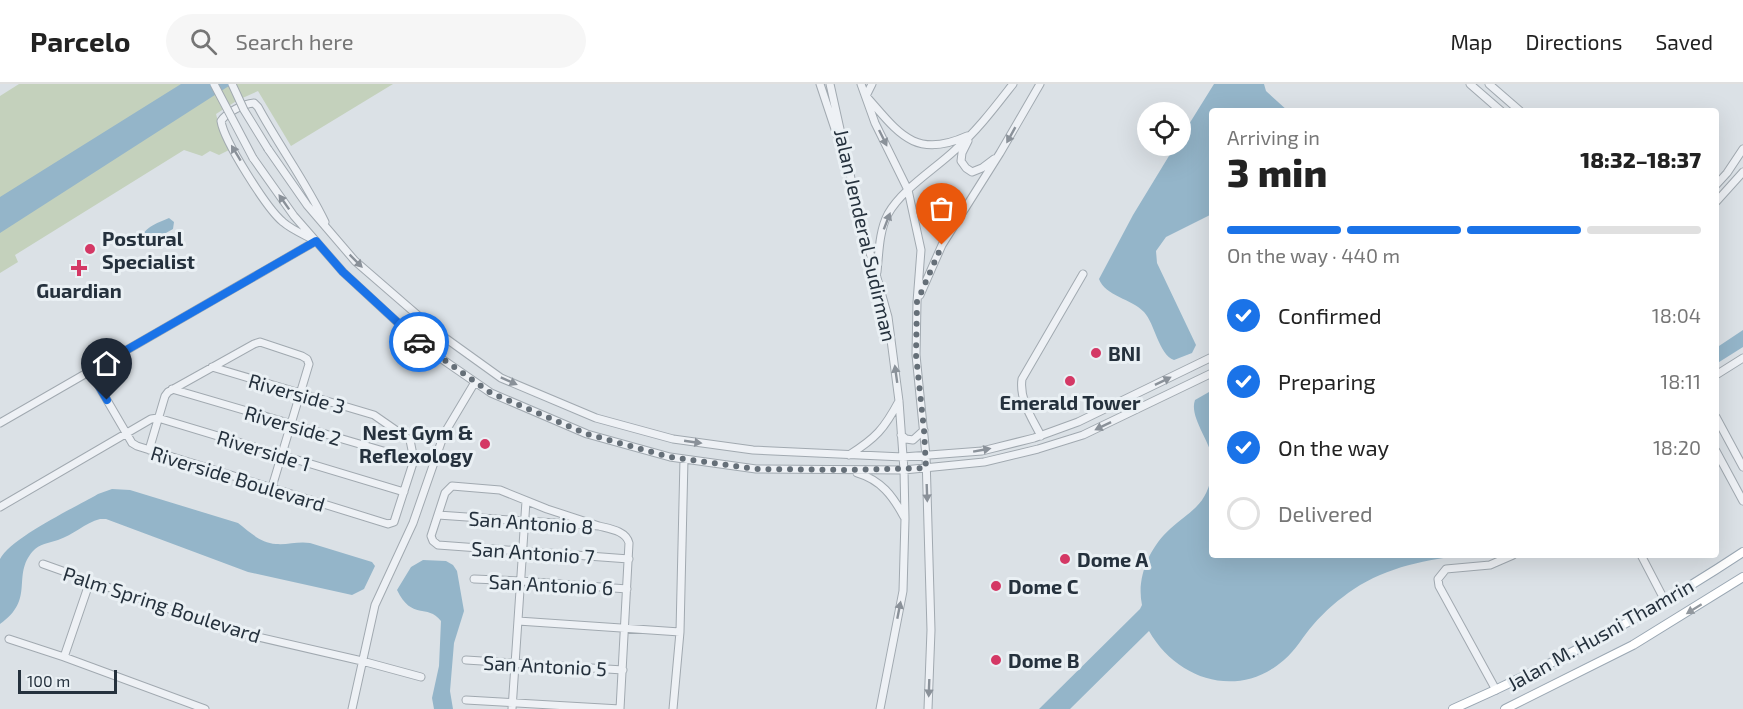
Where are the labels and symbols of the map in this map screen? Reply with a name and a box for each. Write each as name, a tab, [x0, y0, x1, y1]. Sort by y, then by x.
street label: Jalan Jenderal Sudirman	[830, 126, 902, 344]
one-way arrow	[1006, 126, 1016, 143]
one-way arrow	[878, 130, 887, 147]
one-way arrow	[231, 144, 241, 161]
pin	[916, 183, 967, 245]
one-way arrow	[278, 195, 290, 211]
one-way arrow	[882, 211, 892, 229]
place label: Postural Specialist	[102, 226, 195, 273]
marker: Postural Specialist	[83, 242, 97, 256]
one-way arrow	[349, 254, 363, 268]
marker: Guardian	[72, 261, 86, 275]
place label: Guardian	[36, 278, 122, 302]
courier	[389, 312, 449, 372]
pin	[81, 338, 132, 400]
place label: BNI	[1108, 341, 1141, 365]
marker: BNI	[1089, 346, 1103, 360]
one-way arrow	[891, 365, 900, 384]
street label: Riverside 3	[246, 368, 348, 418]
marker: Emerald Tower	[1063, 374, 1077, 388]
one-way arrow	[500, 376, 518, 386]
one-way arrow	[1155, 376, 1172, 385]
place label: Emerald Tower	[999, 390, 1141, 414]
street label: Riverside 2	[242, 400, 344, 450]
place label: Nest Gym & Reflexology	[359, 420, 474, 468]
one-way arrow	[1094, 421, 1111, 430]
street label: Riverside 1	[214, 424, 314, 476]
marker: Nest Gym & Reflexology	[478, 437, 492, 451]
one-way arrow	[684, 437, 703, 446]
street label: Riverside Boulevard	[148, 440, 328, 516]
one-way arrow	[973, 445, 992, 454]
one-way arrow	[922, 484, 931, 503]
street label: San Antonio 8	[468, 506, 594, 538]
street label: San Antonio 7	[471, 536, 595, 568]
place label: Dome A	[1077, 547, 1149, 571]
marker: Dome A	[1058, 552, 1072, 566]
street label: Palm Spring Boulevard	[60, 561, 264, 647]
street label: San Antonio 6	[488, 569, 614, 599]
street label: Jalan M. Husni Thamrin	[1503, 573, 1697, 695]
place label: Dome C	[1008, 574, 1079, 598]
marker: Dome C	[989, 579, 1003, 593]
one-way arrow	[895, 601, 904, 620]
one-way arrow	[1686, 603, 1702, 614]
place label: Dome B	[1008, 648, 1079, 672]
street label: San Antonio 5	[482, 650, 608, 680]
marker: Dome B	[989, 653, 1003, 667]
scale bar	[18, 667, 117, 694]
one-way arrow	[924, 679, 934, 698]

